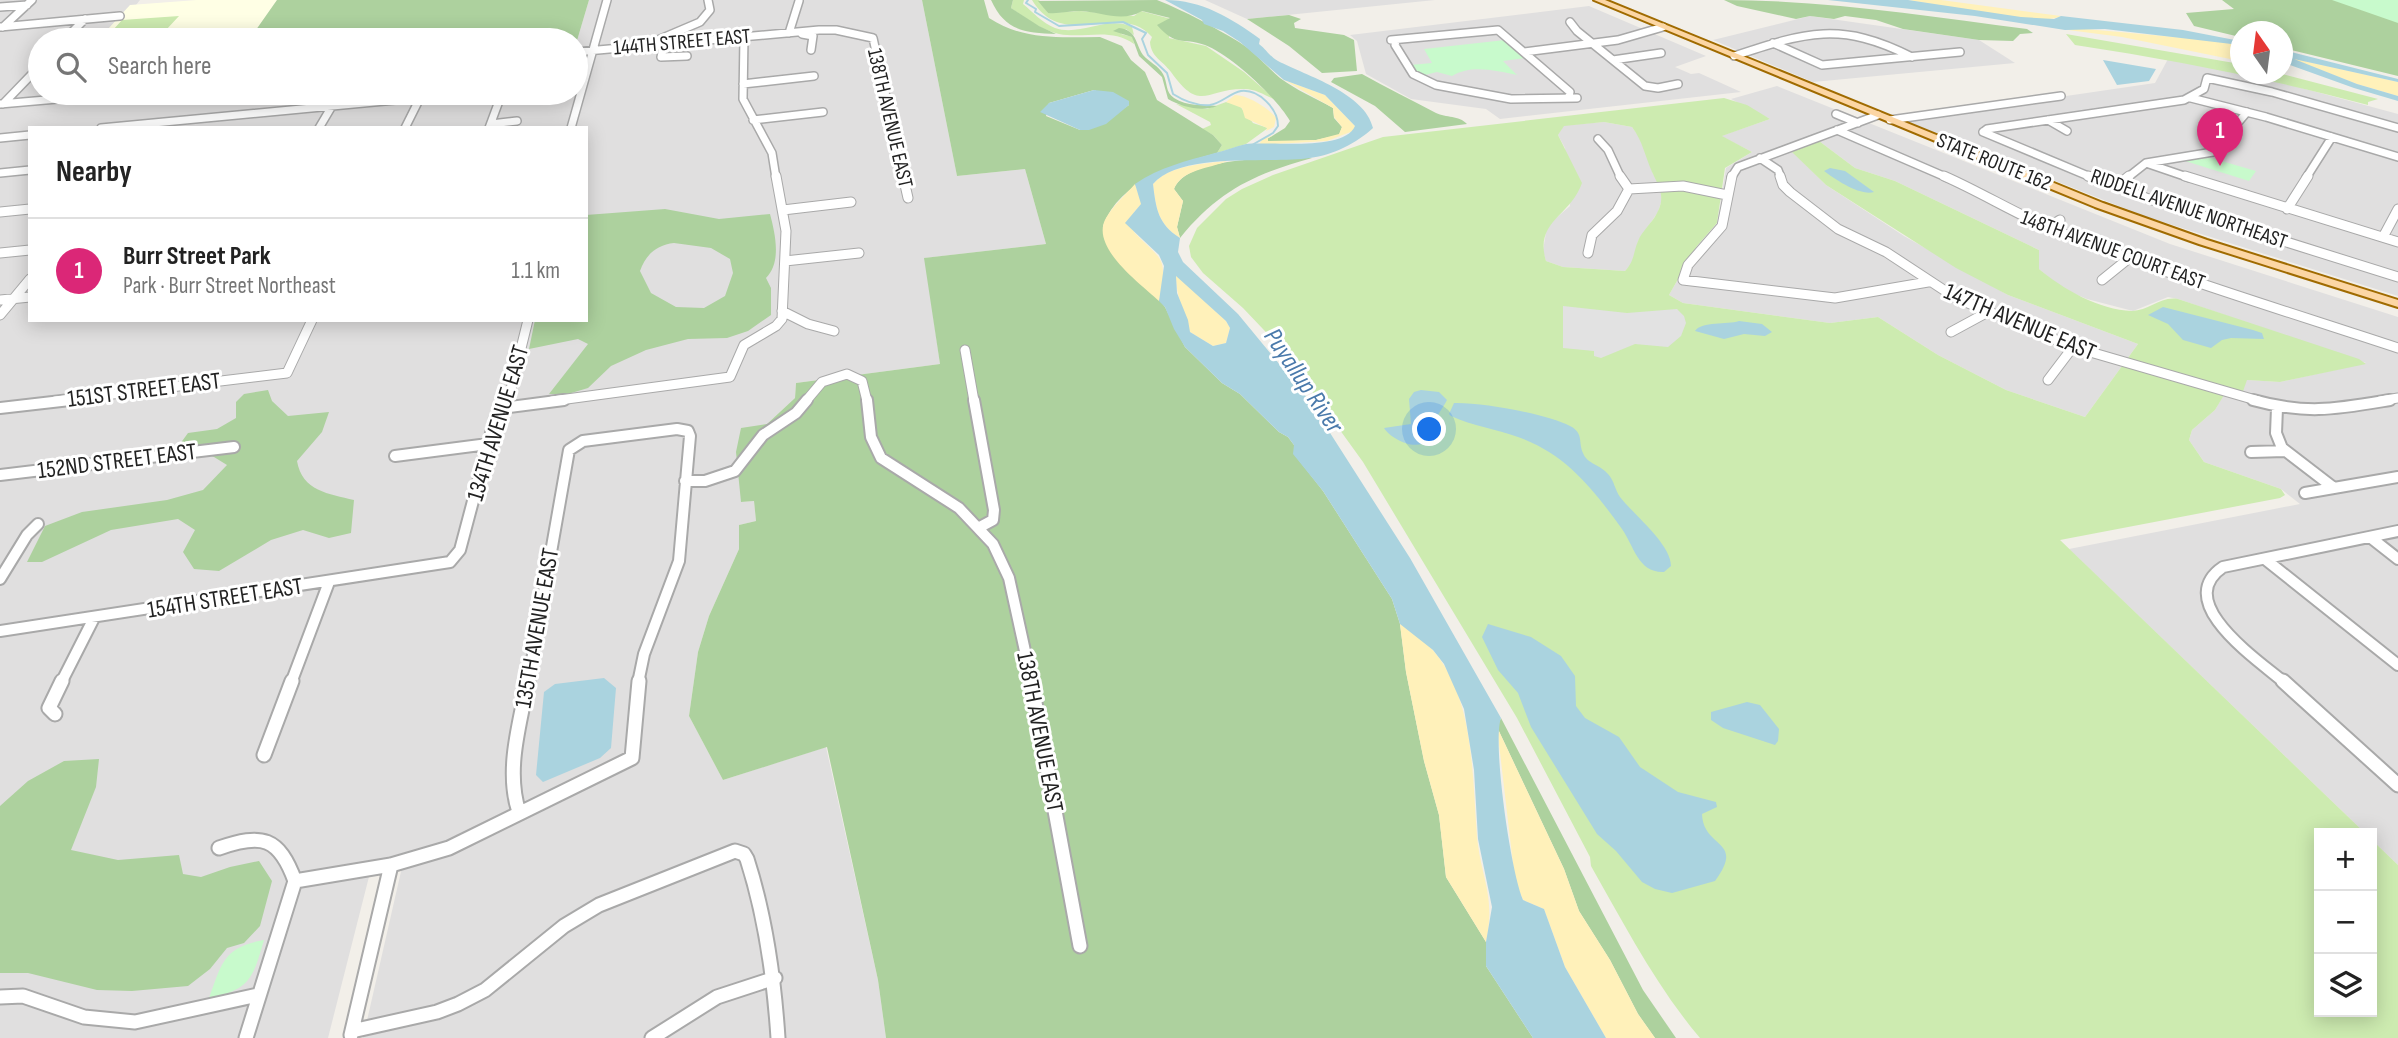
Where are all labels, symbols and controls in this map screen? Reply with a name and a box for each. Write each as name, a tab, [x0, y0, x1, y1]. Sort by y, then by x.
north arrow	[2230, 21, 2293, 84]
street label: 144TH STREET EAST	[612, 24, 752, 60]
search box	[28, 28, 588, 105]
street label: 138TH AVENUE EAST	[862, 46, 918, 191]
icon: search	[52, 48, 90, 86]
text: Search here	[108, 51, 211, 82]
pin: 1	[2197, 108, 2243, 166]
street label: STATE ROUTE 162	[1933, 128, 2055, 196]
text: Nearby	[56, 154, 132, 190]
street label: RIDDELL AVENUE NORTHEAST	[2087, 164, 2291, 255]
street label: 148TH AVENUE COURT EAST	[2017, 205, 2209, 295]
text: Burr Street Park	[123, 241, 271, 272]
text: 1	[74, 257, 84, 285]
text: 1.1 km	[511, 257, 560, 285]
text: Park · Burr Street Northeast	[123, 272, 336, 300]
street label: 147TH AVENUE EAST	[1940, 277, 2101, 367]
water label: Puyallup River	[1257, 323, 1350, 441]
street label: 134TH AVENUE EAST	[461, 342, 535, 504]
street label: 151ST STREET EAST	[66, 366, 223, 414]
your location	[1412, 412, 1446, 446]
street label: 152ND STREET EAST	[36, 437, 198, 485]
street label: 135TH AVENUE EAST	[509, 546, 565, 710]
street label: 154TH STREET EAST	[145, 571, 305, 625]
street label: 138TH AVENUE EAST	[1010, 649, 1070, 815]
map controls	[2314, 828, 2377, 1017]
button: +	[2314, 828, 2377, 891]
button: −	[2314, 891, 2377, 954]
button: layers	[2314, 954, 2377, 1017]

